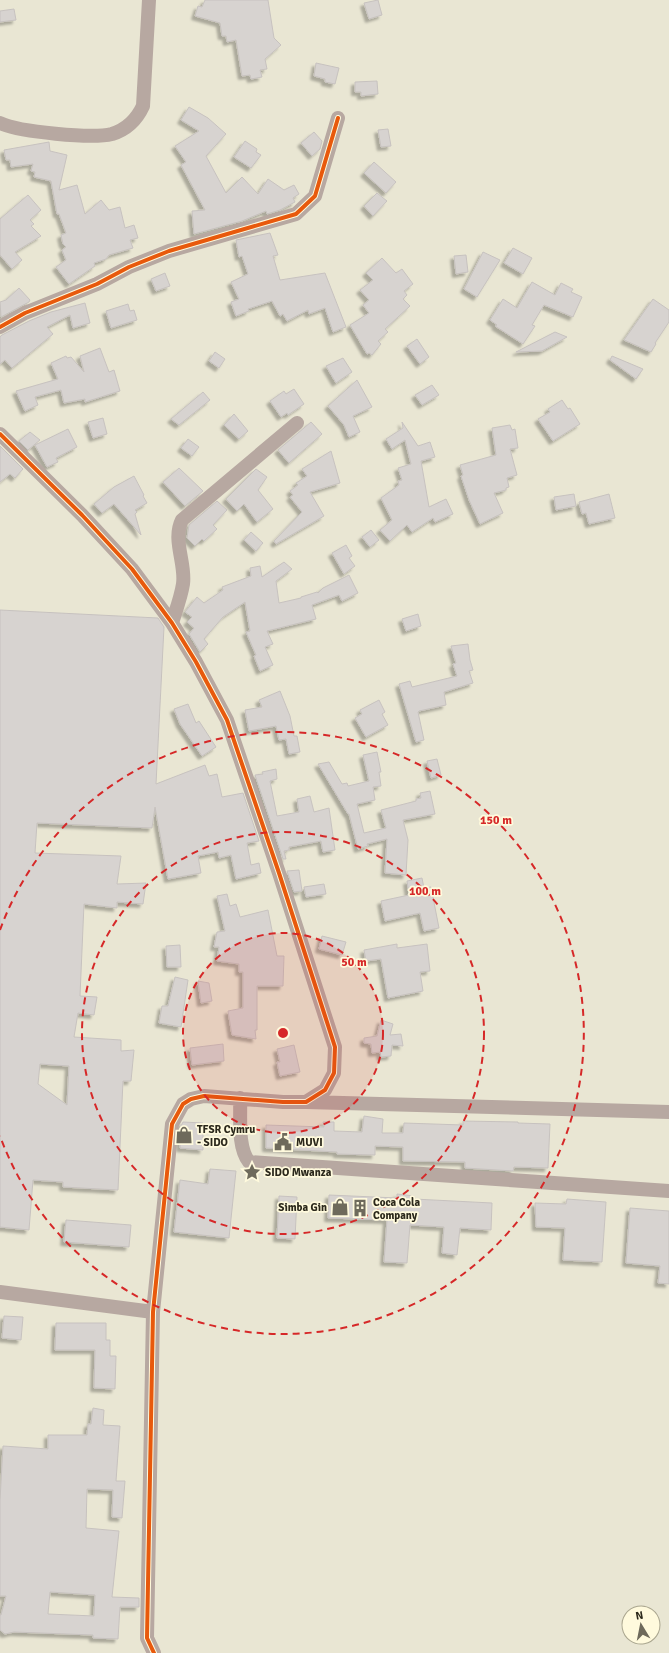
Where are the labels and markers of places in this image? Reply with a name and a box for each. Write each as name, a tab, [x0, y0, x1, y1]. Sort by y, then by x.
centre of rings	[276, 1026, 290, 1040]
place label: TFSR Cymru - SIDO	[197, 1123, 255, 1149]
shop icon: TFSR Cymru - SIDO	[174, 1125, 194, 1145]
public building icon: MUVI	[273, 1132, 293, 1152]
place label: MUVI	[296, 1136, 323, 1149]
place icon: SIDO Mwanza	[242, 1162, 262, 1182]
place label: SIDO Mwanza	[265, 1166, 332, 1179]
place label: Coca Cola Company	[373, 1196, 421, 1222]
shop icon: Simba Gin	[330, 1197, 350, 1217]
building icon: Coca Cola Company	[350, 1198, 370, 1218]
place label: Simba Gin	[278, 1201, 327, 1214]

